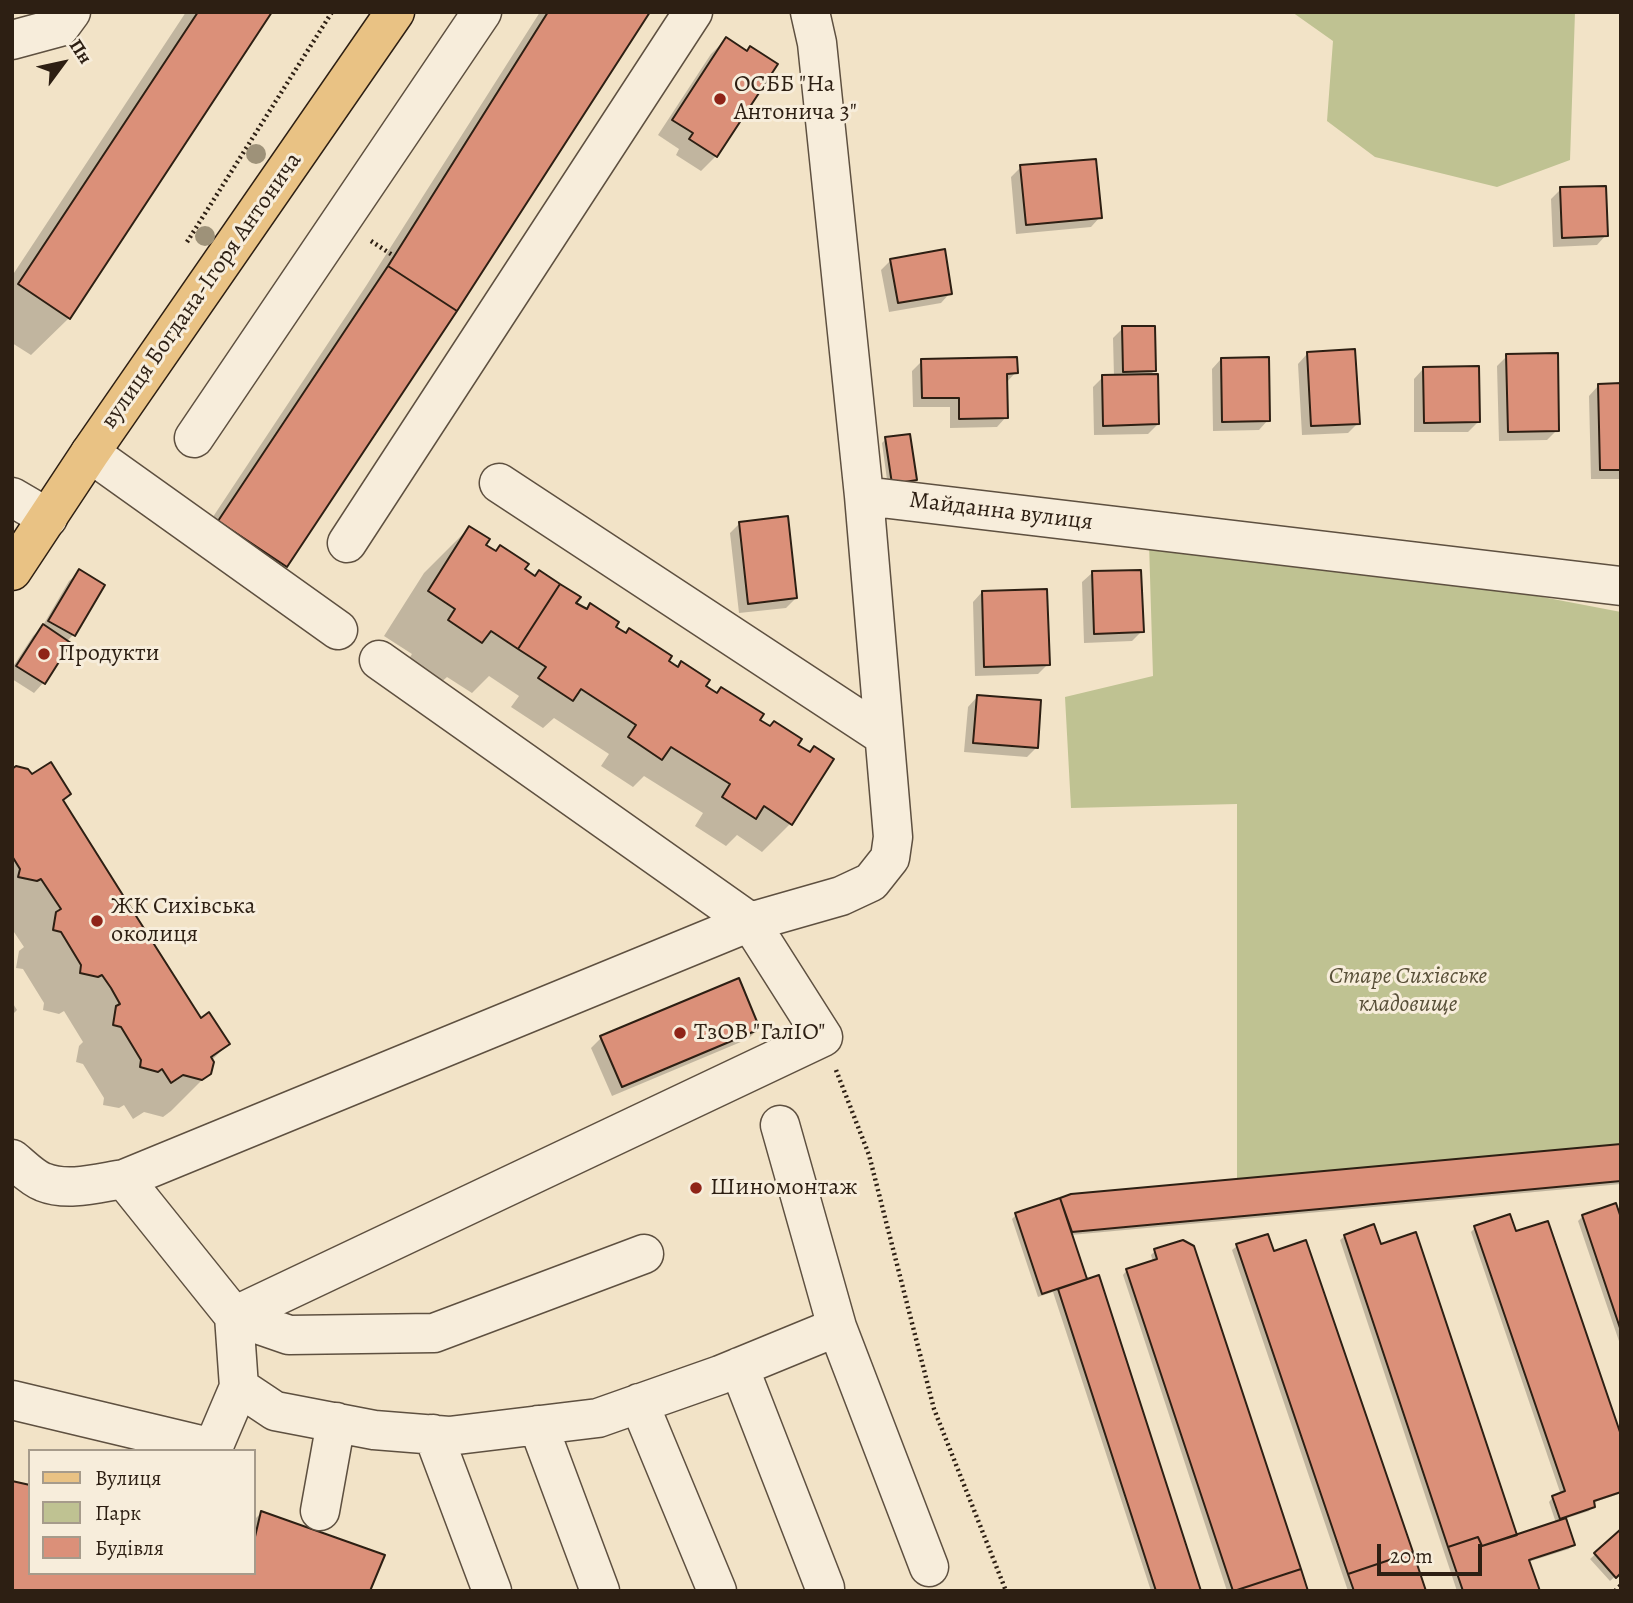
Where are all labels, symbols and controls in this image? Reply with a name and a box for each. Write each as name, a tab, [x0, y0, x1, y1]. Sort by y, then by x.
north arrow	[28, 28, 98, 98]
text: Пн	[63, 34, 98, 69]
place label: ОСББ "На Антонича 3"	[734, 71, 857, 127]
marker: ОСББ "На Антонича 3"	[712, 91, 728, 107]
street label: вулиця Богдана-Ігоря Антонича	[95, 147, 309, 435]
street label: Майданна вулиця	[907, 486, 1095, 538]
place label: Продукти	[58, 640, 160, 668]
marker: Продукти	[36, 646, 52, 662]
place label: ЖК Сихівська околиця	[111, 893, 255, 949]
marker: ЖК Сихівська околиця	[89, 913, 105, 929]
park label: Старе Сихівське кладовище	[1329, 963, 1487, 1019]
place label: ТзОВ "ГалІО"	[694, 1019, 825, 1047]
marker: ТзОВ "ГалІО"	[672, 1025, 688, 1041]
place label: Шиномонтаж	[710, 1174, 857, 1202]
marker: Шиномонтаж	[688, 1180, 704, 1196]
legend	[28, 1449, 256, 1575]
text: Вулиця	[95, 1464, 161, 1492]
text: Парк	[95, 1499, 141, 1527]
scale bar	[1381, 1530, 1486, 1574]
text: Будівля	[95, 1534, 164, 1562]
text: 20 m	[1390, 1542, 1433, 1570]

